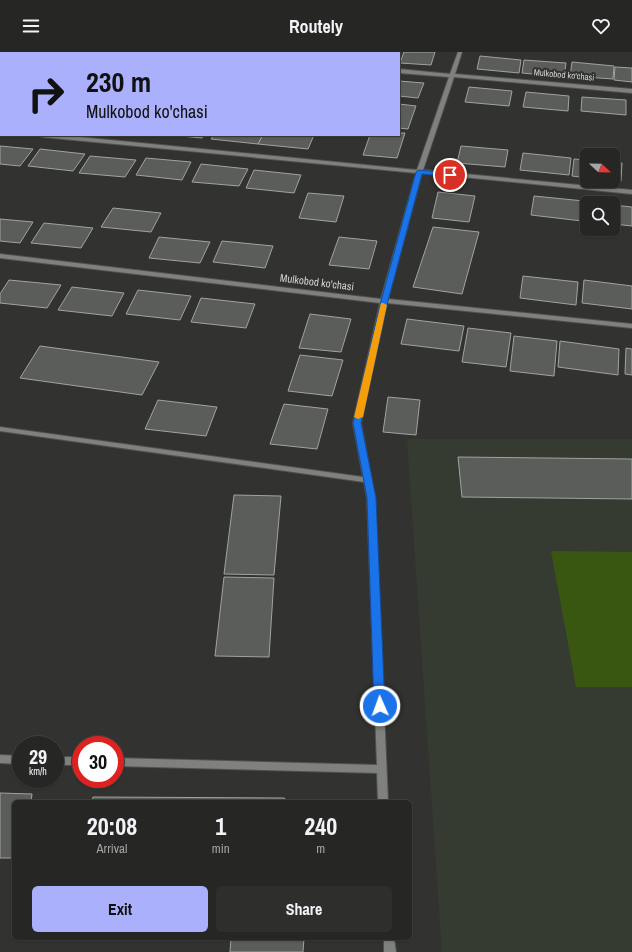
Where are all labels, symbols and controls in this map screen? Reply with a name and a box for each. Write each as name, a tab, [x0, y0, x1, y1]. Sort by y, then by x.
text: Routely	[289, 14, 343, 39]
icon: menu	[20, 15, 42, 37]
icon: heart	[590, 15, 612, 37]
text: 230 m	[86, 63, 151, 101]
street label: Mulkobod ko'chasi	[533, 66, 595, 84]
icon: right	[20, 68, 72, 120]
text: Mulkobod ko'chasi	[86, 99, 208, 124]
north arrow	[580, 148, 620, 188]
map controls	[580, 148, 620, 236]
pin	[433, 158, 467, 192]
icon: arrive	[439, 164, 461, 186]
button: search	[580, 196, 620, 236]
street label: Mulkobod ko'chasi	[279, 271, 355, 293]
position arrow	[359, 685, 401, 727]
speed limit sign: 30	[72, 736, 124, 788]
text: 29	[29, 743, 47, 770]
text: km/h	[29, 765, 47, 778]
text: 20:08	[87, 810, 137, 842]
text: 1	[215, 810, 226, 842]
text: 240	[304, 810, 337, 842]
text: Arrival	[97, 840, 127, 857]
text: min	[212, 840, 230, 857]
text: m	[316, 840, 325, 857]
button: Exit	[32, 886, 208, 932]
button: Share	[216, 886, 392, 932]

